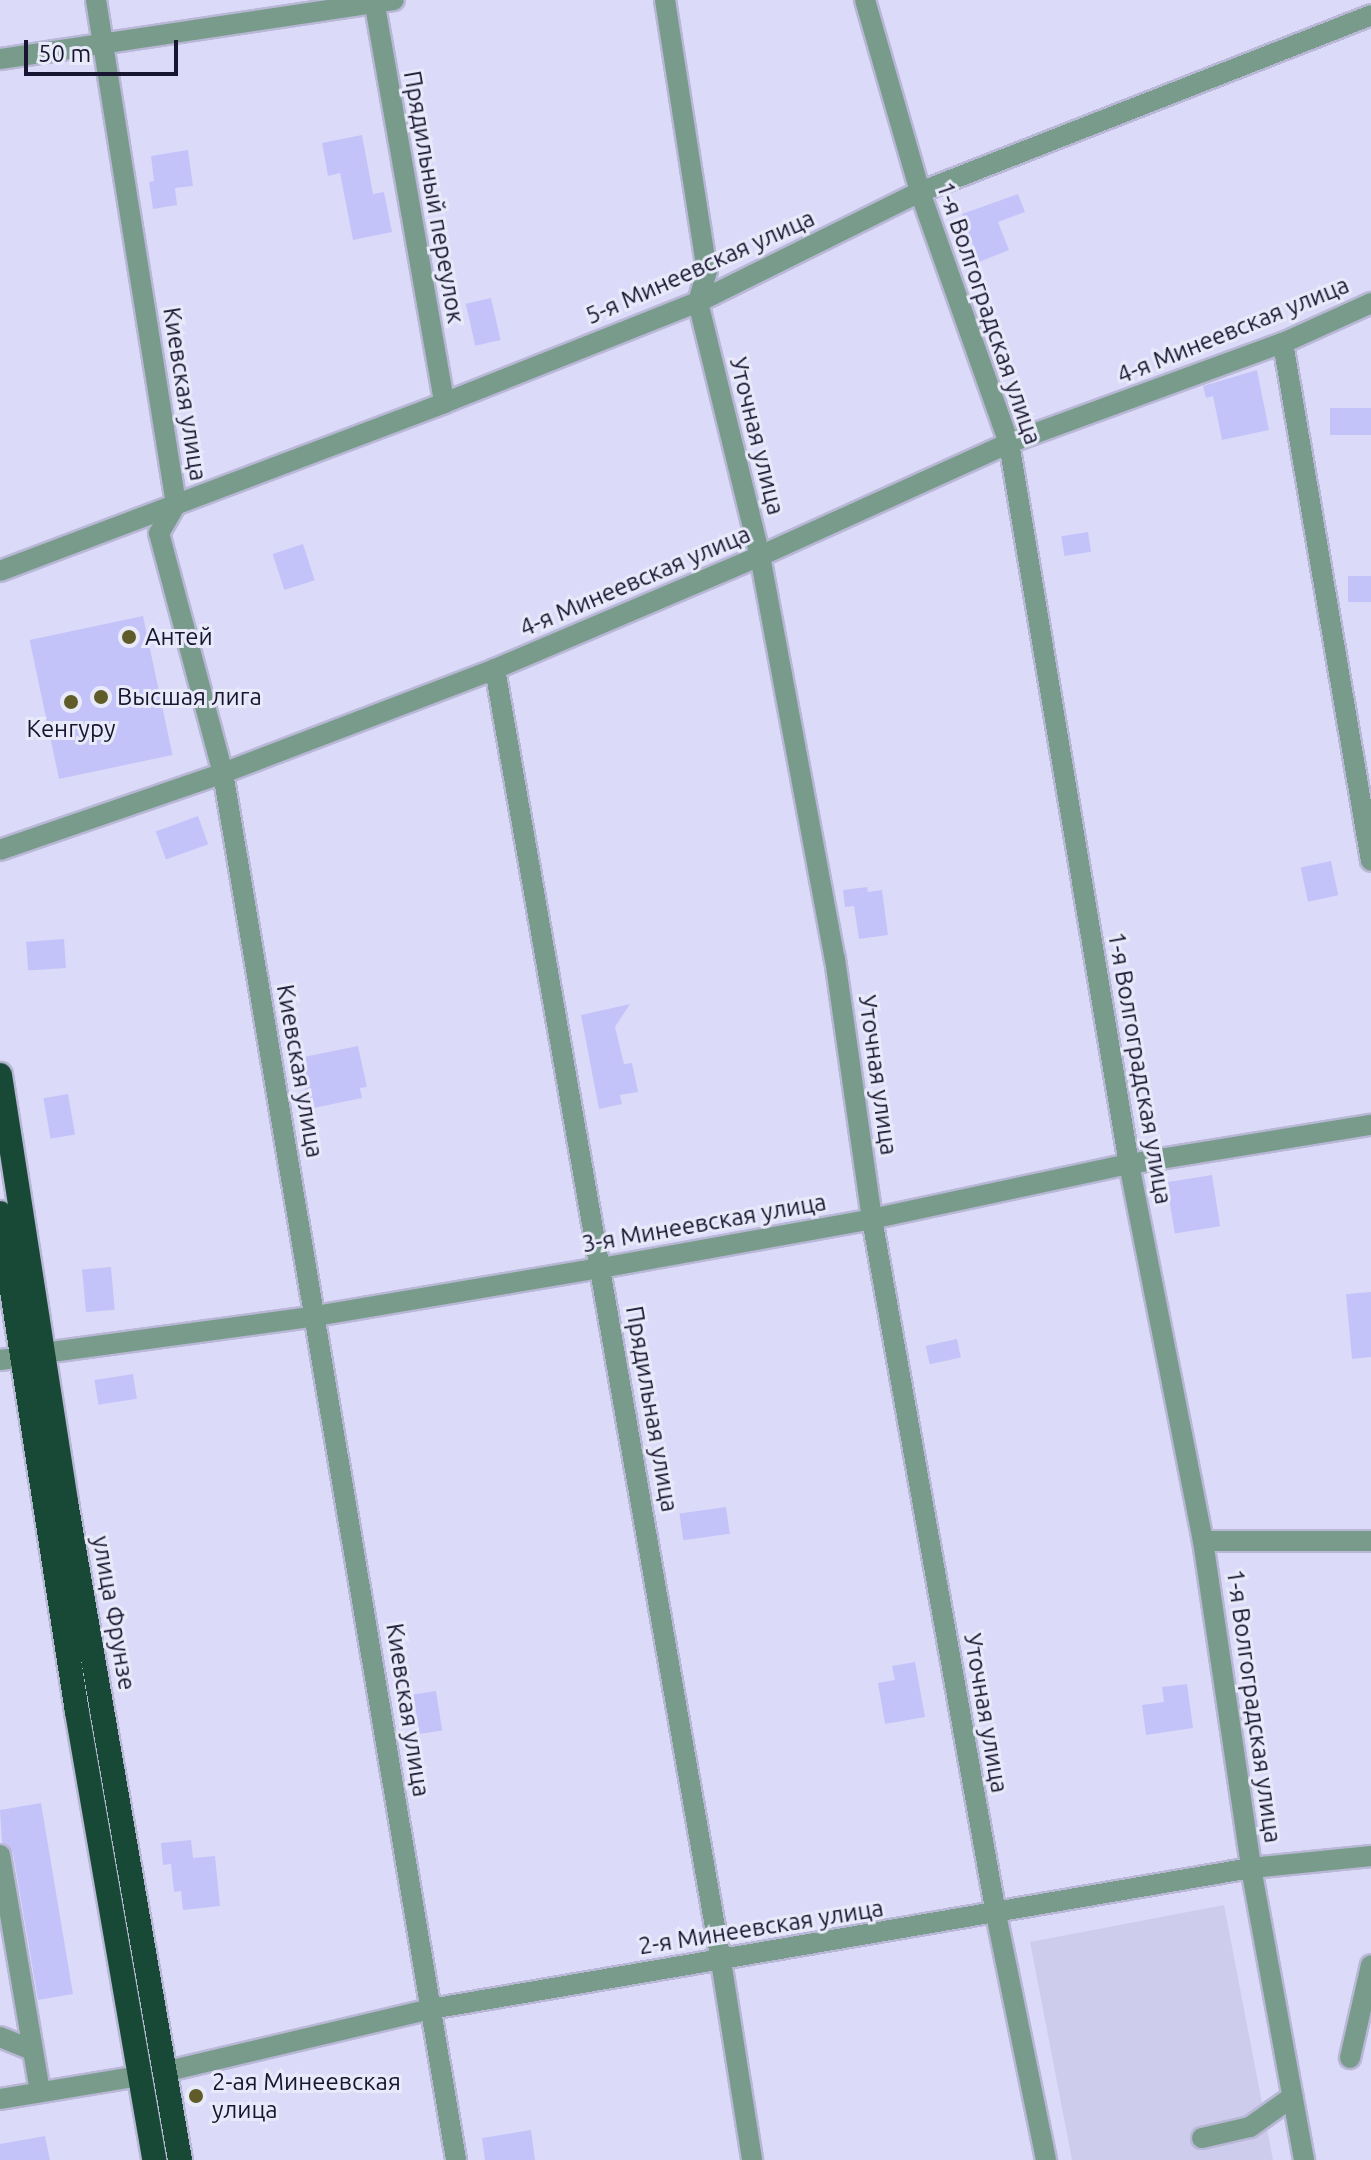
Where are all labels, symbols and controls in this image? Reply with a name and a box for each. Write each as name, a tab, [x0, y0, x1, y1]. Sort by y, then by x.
scale bar	[28, 24, 182, 74]
text: 50 m	[38, 40, 91, 67]
street label: Прядильный переулок	[398, 69, 470, 325]
street label: 1-я Волгоградская улица	[930, 178, 1048, 448]
street label: 5-я Минеевская улица	[581, 203, 819, 331]
street label: 4-я Минеевская улица	[1113, 270, 1353, 390]
street label: Киевская улица	[157, 305, 213, 483]
street label: Уточная улица	[724, 354, 790, 518]
street label: 4-я Минеевская улица	[515, 519, 755, 643]
place label: Антей	[145, 623, 213, 651]
marker: Антей	[120, 628, 138, 646]
place label: Высшая лига	[117, 683, 262, 711]
marker: Высшая лига	[92, 688, 110, 706]
marker: Кенгуру	[62, 693, 80, 711]
place label: Кенгуру	[26, 715, 116, 743]
street label: 1-я Волгоградская улица	[1102, 930, 1178, 1206]
street label: Киевская улица	[271, 982, 329, 1160]
street label: Уточная улица	[853, 993, 903, 1157]
street label: 3-я Минеевская улица	[580, 1187, 828, 1259]
street label: Прядильная улица	[620, 1304, 684, 1514]
street label: улица Фрунзе	[86, 1534, 142, 1692]
street label: 1-я Волгоградская улица	[1221, 1567, 1287, 1845]
street label: Киевская улица	[380, 1621, 436, 1799]
street label: Уточная улица	[958, 1631, 1014, 1795]
street label: 2-я Минеевская улица	[636, 1893, 886, 1961]
place label: 2-ая Минеевская улица	[212, 2068, 401, 2124]
marker: 2-ая Минеевская улица	[187, 2087, 205, 2105]

